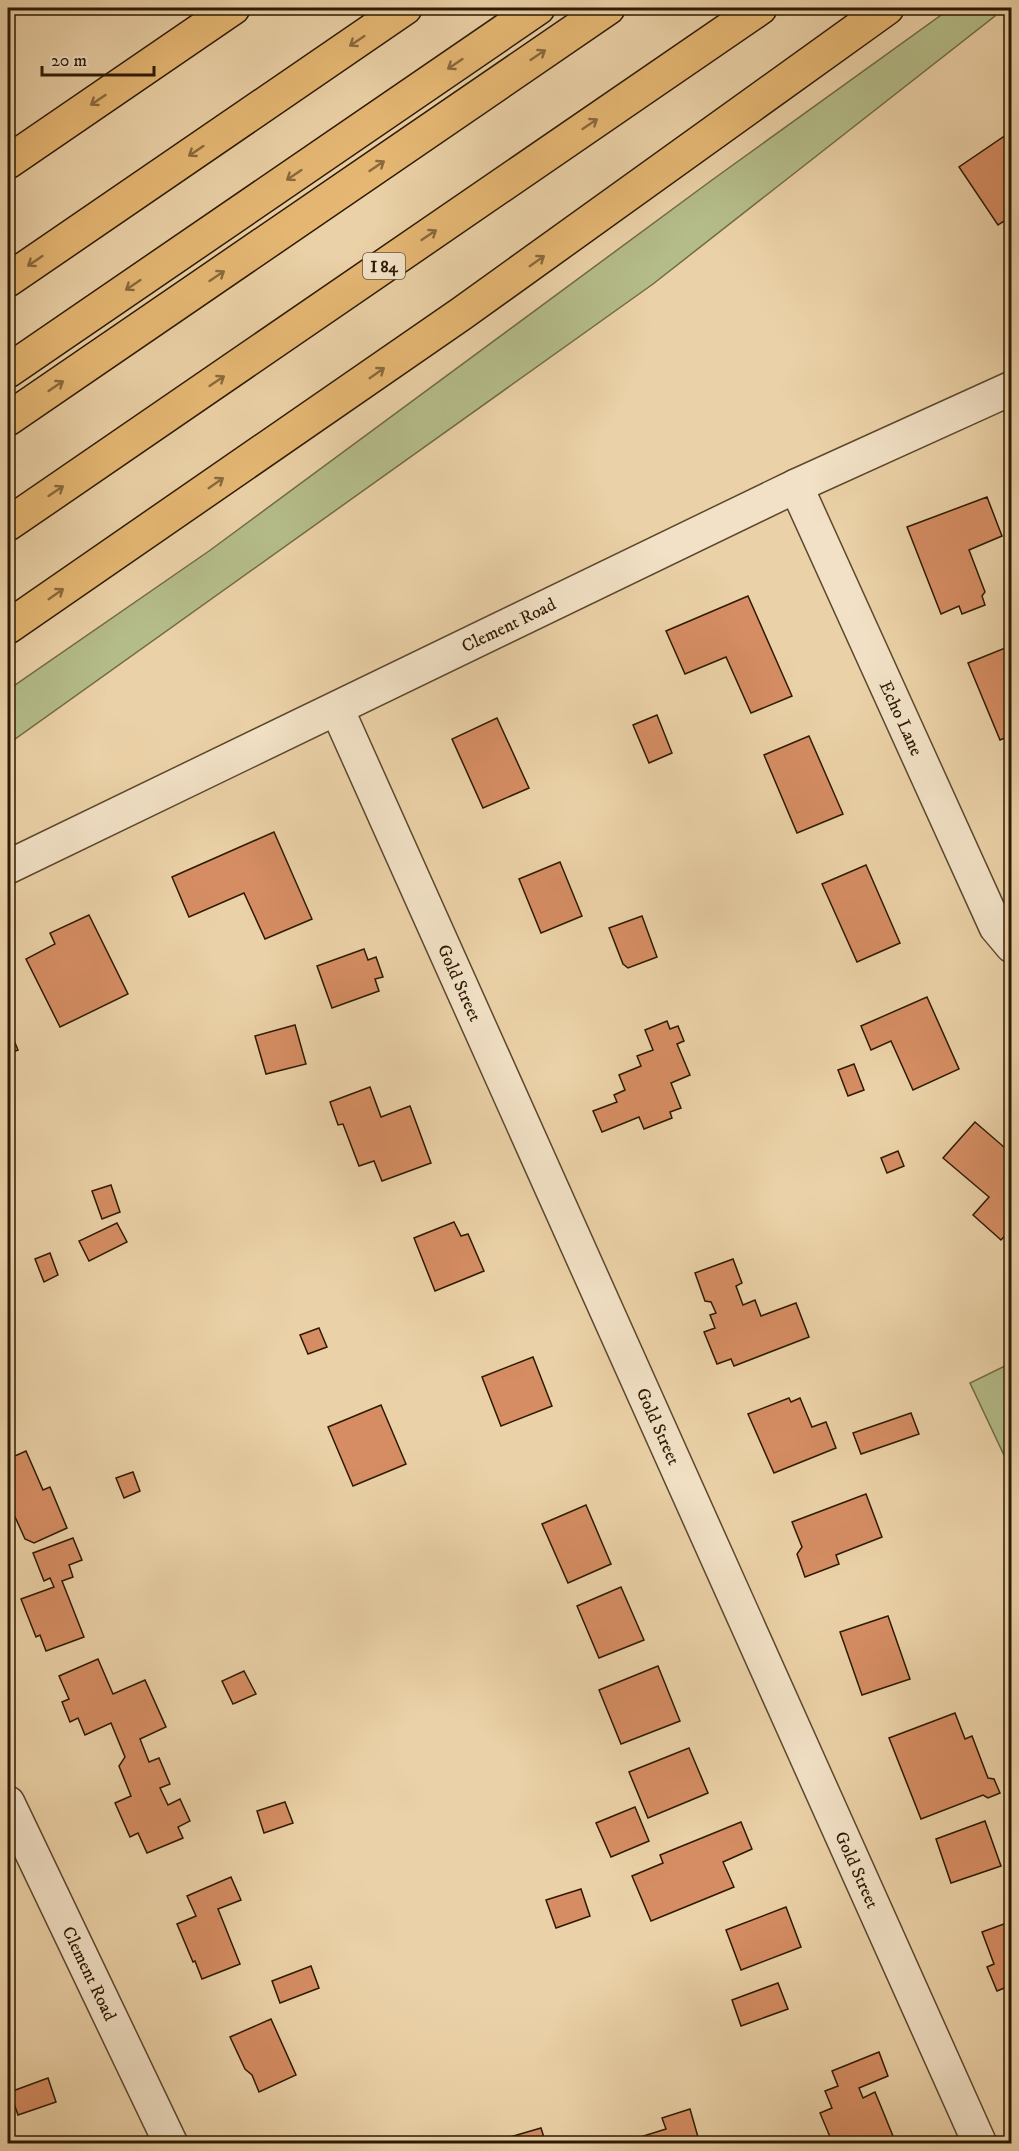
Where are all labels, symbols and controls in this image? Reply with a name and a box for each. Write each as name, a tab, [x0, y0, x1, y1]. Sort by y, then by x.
one-way arrow	[349, 35, 365, 47]
scale bar	[42, 39, 154, 77]
one-way arrow	[530, 49, 547, 62]
text: 20 m	[51, 50, 87, 72]
one-way arrow	[447, 58, 464, 70]
one-way arrow	[90, 94, 106, 106]
one-way arrow	[581, 118, 598, 130]
one-way arrow	[188, 145, 205, 157]
one-way arrow	[369, 160, 385, 172]
one-way arrow	[286, 169, 303, 181]
one-way arrow	[421, 228, 438, 241]
road number: I 84	[363, 253, 405, 279]
one-way arrow	[28, 255, 44, 267]
one-way arrow	[528, 255, 544, 267]
one-way arrow	[208, 270, 224, 282]
one-way arrow	[126, 279, 142, 291]
one-way arrow	[368, 366, 385, 379]
one-way arrow	[208, 374, 225, 387]
one-way arrow	[47, 380, 63, 392]
one-way arrow	[208, 477, 224, 489]
one-way arrow	[47, 485, 63, 497]
one-way arrow	[47, 588, 63, 600]
street label: Clement Road	[458, 594, 560, 658]
street label: Echo Lane	[874, 678, 927, 760]
street label: Gold Street	[432, 941, 486, 1025]
street label: Gold Street	[631, 1385, 684, 1469]
street label: Gold Street	[829, 1828, 883, 1912]
street label: Clement Road	[57, 1923, 121, 2025]

